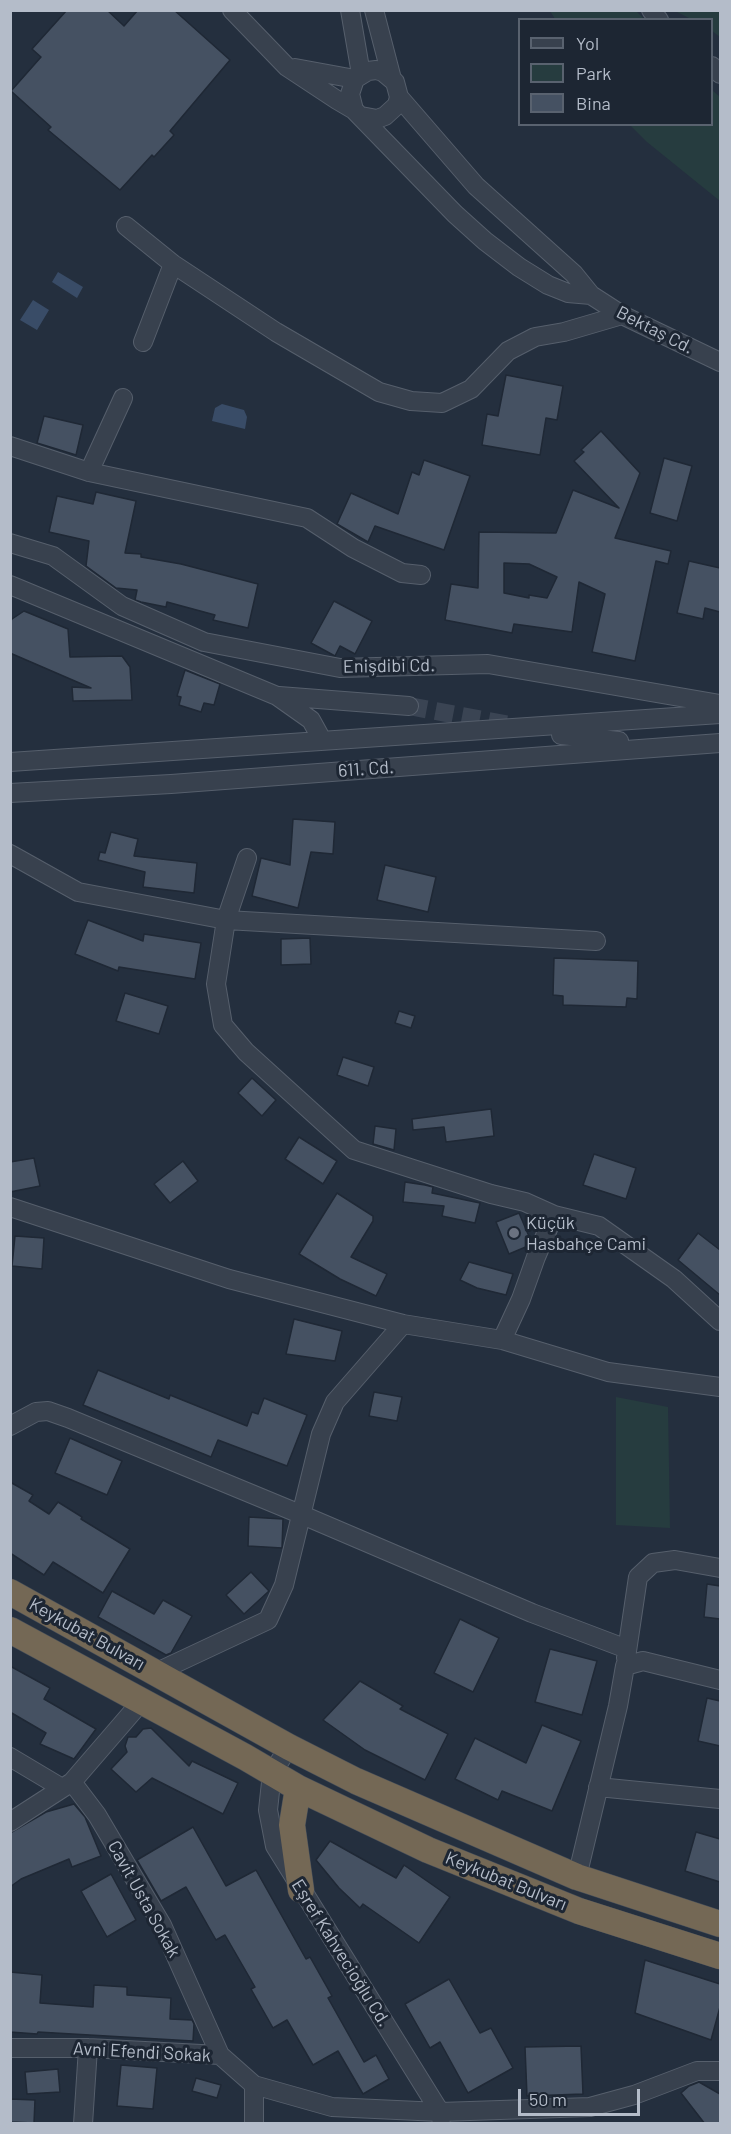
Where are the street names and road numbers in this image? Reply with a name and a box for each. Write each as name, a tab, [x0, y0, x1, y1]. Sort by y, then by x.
street label: Bektaş Cd.	[613, 301, 697, 359]
street label: Enişdibi Cd.	[343, 654, 435, 678]
street label: 611. Cd.	[337, 756, 395, 782]
street label: Keykubat Bulvarı	[25, 1593, 149, 1675]
street label: Cavit Usta Sokak	[103, 1837, 185, 1961]
street label: Keykubat Bulvarı	[442, 1847, 570, 1915]
street label: Eşref Kahvecioğlu Cd.	[287, 1875, 395, 2031]
street label: Avni Efendi Sokak	[73, 2038, 211, 2066]

